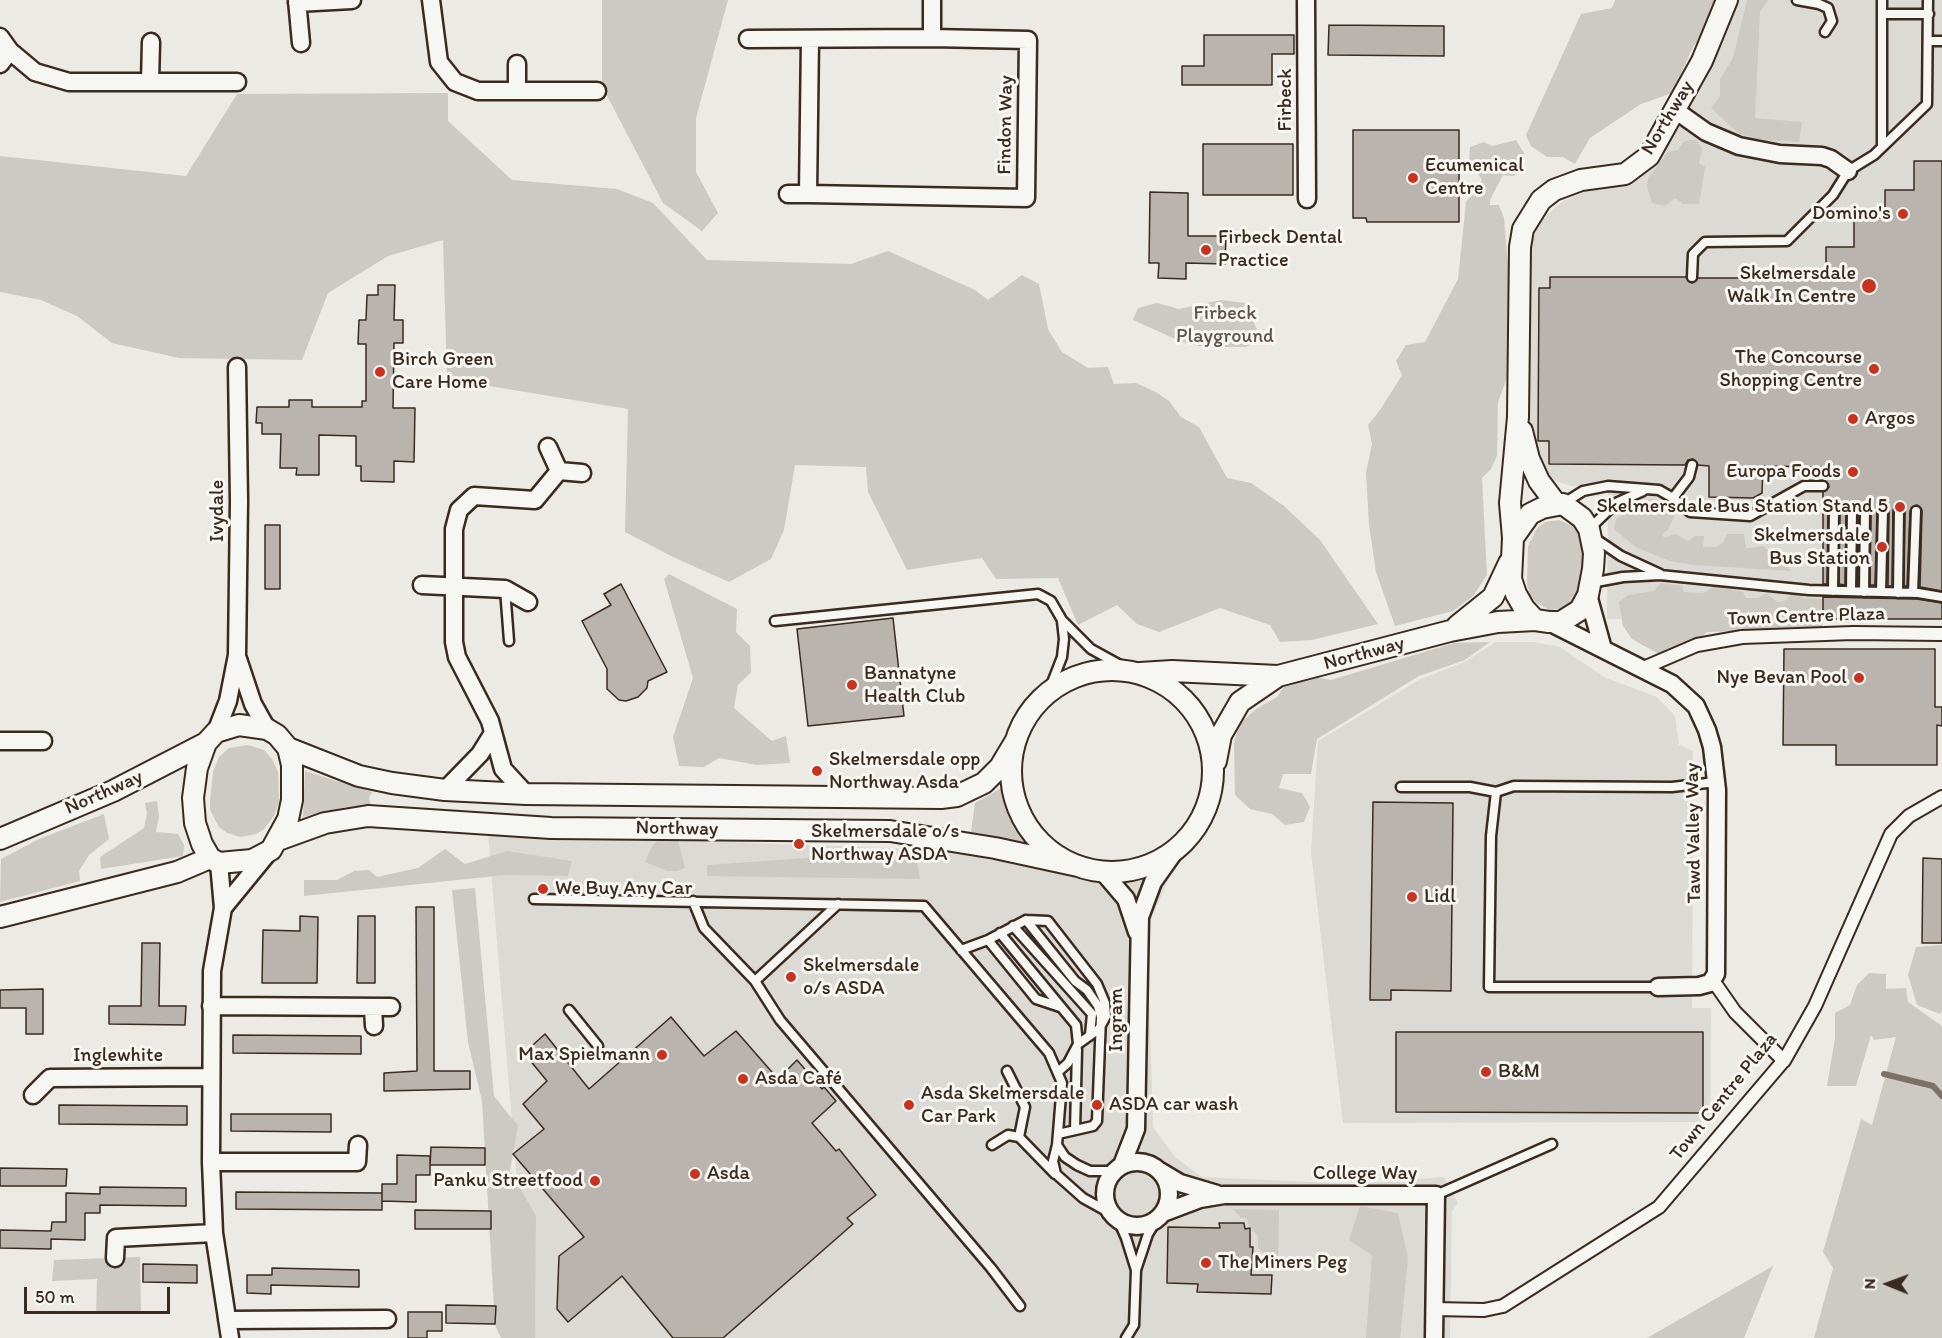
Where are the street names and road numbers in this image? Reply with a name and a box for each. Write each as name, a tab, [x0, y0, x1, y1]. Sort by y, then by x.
street label: Firbeck	[1274, 69, 1298, 131]
street label: Findon Way	[993, 75, 1019, 175]
street label: Northway	[1636, 76, 1700, 160]
street label: Ivydale	[206, 480, 230, 542]
street label: Town Centre Plaza	[1727, 602, 1885, 632]
street label: Northway	[1321, 632, 1407, 676]
street label: Tawd Valley Way	[1681, 762, 1707, 904]
street label: Northway	[61, 765, 147, 821]
street label: Northway	[635, 816, 719, 842]
street label: Ingram	[1105, 988, 1129, 1052]
street label: Town Centre Plaza	[1665, 1028, 1783, 1166]
street label: Inglewhite	[73, 1044, 163, 1068]
street label: College Way	[1313, 1162, 1417, 1186]

